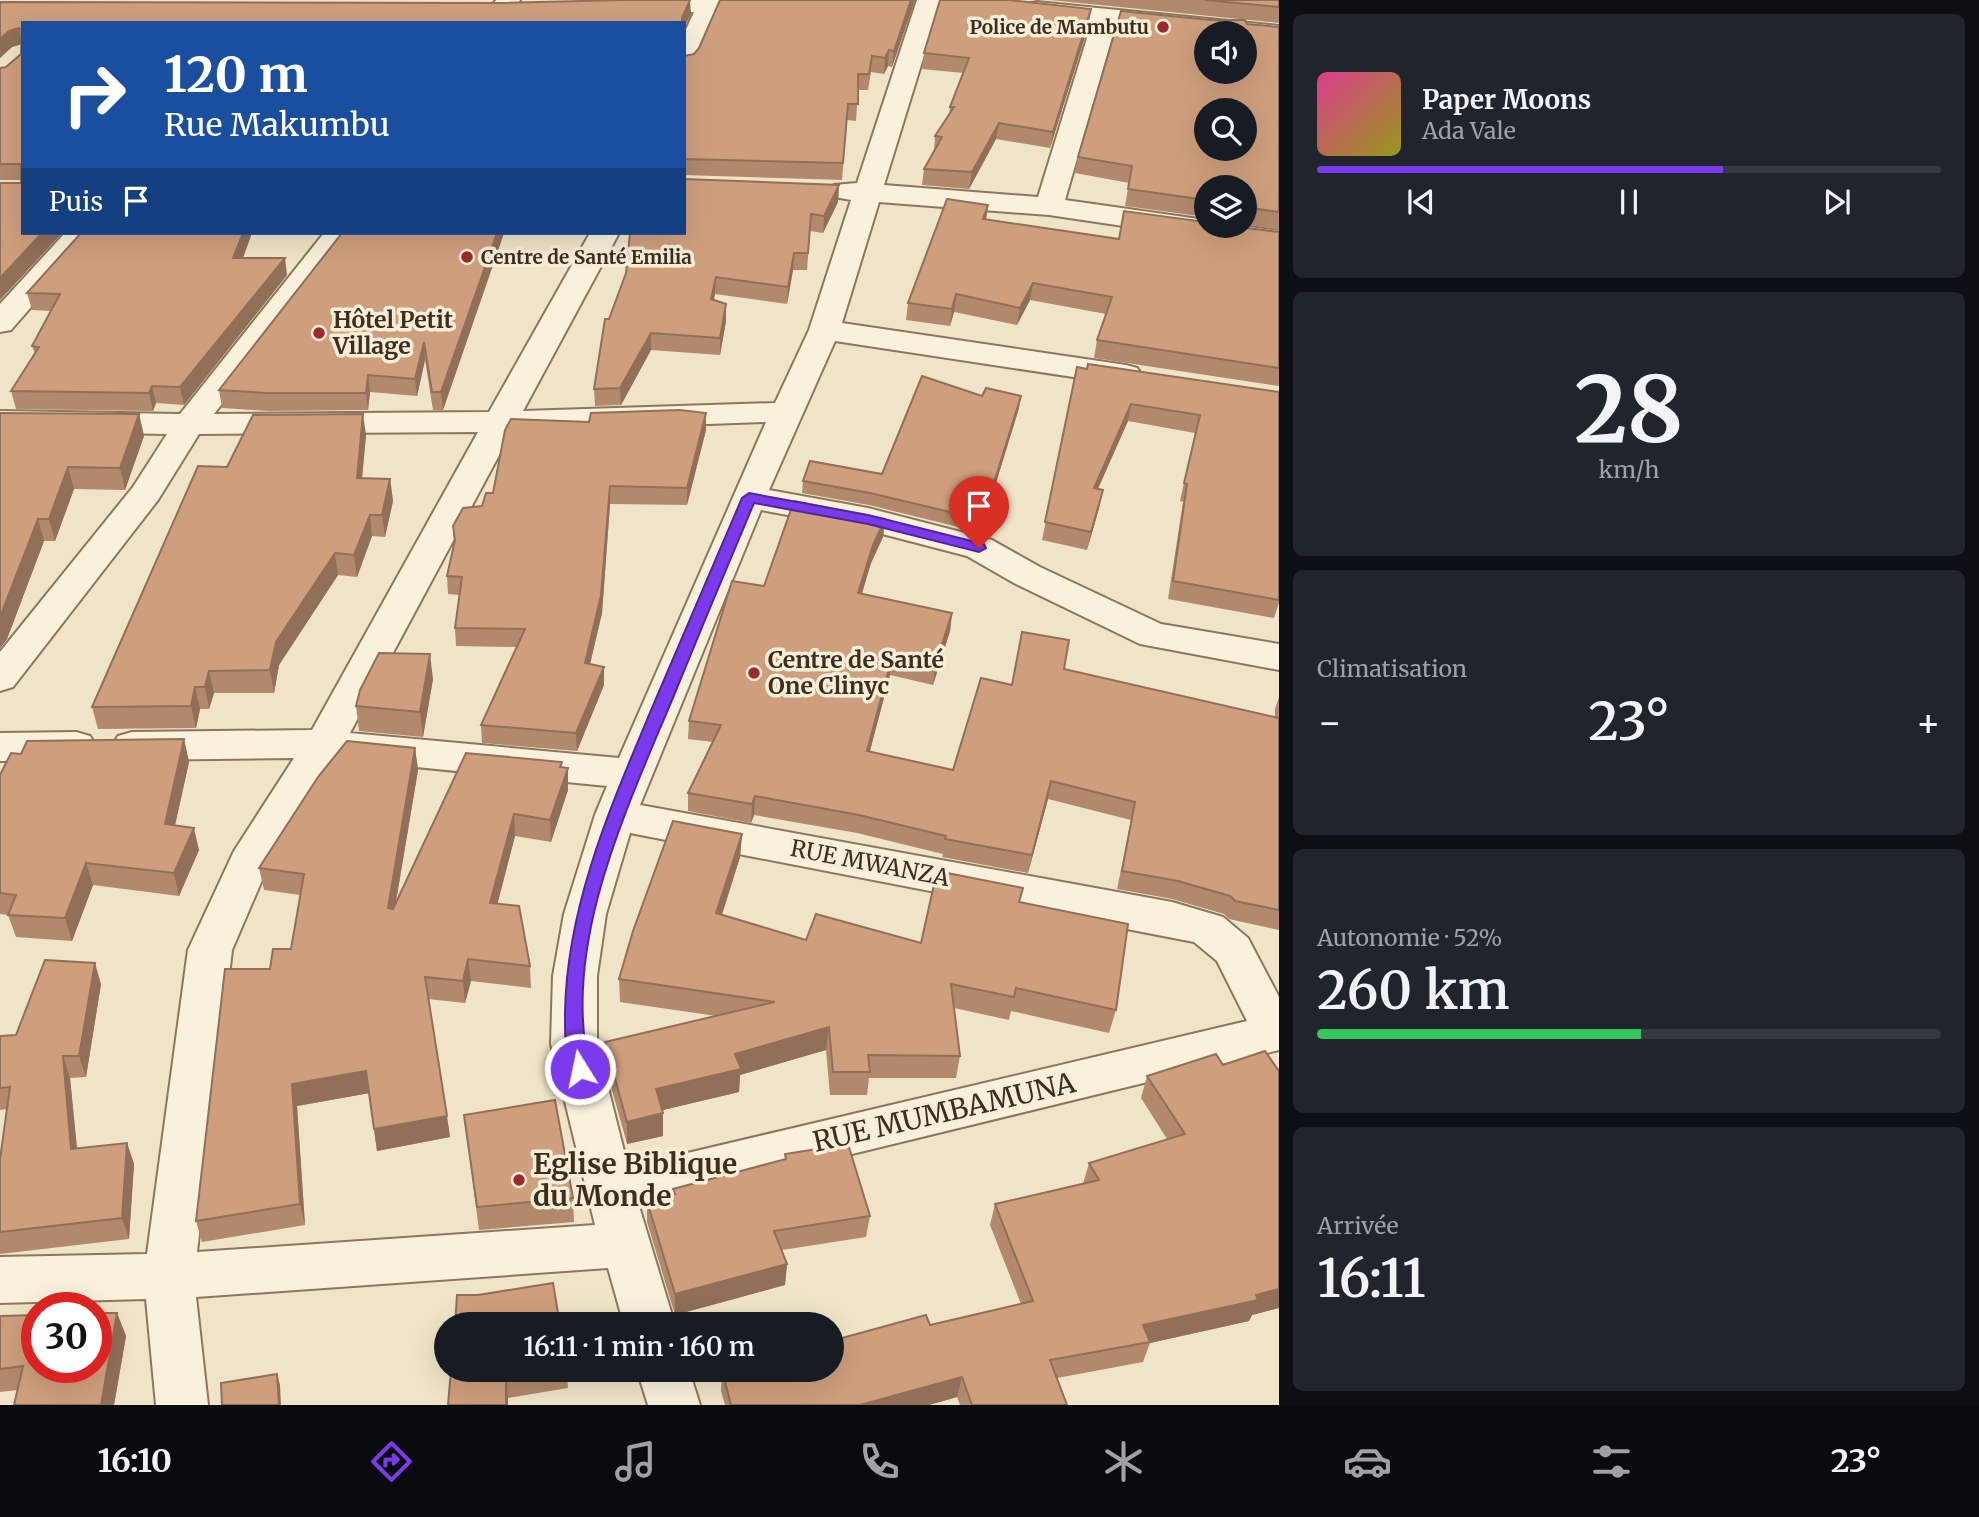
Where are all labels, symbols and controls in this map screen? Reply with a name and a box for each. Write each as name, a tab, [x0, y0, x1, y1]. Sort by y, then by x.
place label: Police de Mambutu	[970, 15, 1149, 39]
marker: Police de Mambutu	[1155, 19, 1171, 35]
map controls	[1194, 21, 1257, 238]
button: sound	[1194, 21, 1257, 84]
text: 120 m	[164, 44, 308, 105]
icon: right	[49, 49, 140, 140]
text: Paper Moons	[1422, 83, 1591, 116]
button: search	[1194, 98, 1257, 161]
text: Rue Makumbu	[164, 105, 390, 145]
text: Ada Vale	[1422, 116, 1516, 145]
button: layers	[1194, 175, 1257, 238]
icon: arrive	[117, 182, 155, 220]
icon: previous	[1402, 183, 1440, 221]
icon: pause	[1610, 183, 1648, 221]
icon: next	[1818, 183, 1856, 221]
text: Puis	[49, 185, 103, 218]
place label: Centre de Santé Emilia	[481, 245, 692, 269]
marker: Centre de Santé Emilia	[459, 249, 475, 265]
place label: Hôtel Petit Village	[332, 305, 453, 360]
marker: Hôtel Petit Village	[311, 325, 327, 341]
text: 28	[1574, 352, 1684, 467]
text: km/h	[1599, 455, 1659, 484]
pin	[949, 476, 1009, 548]
icon: arrive	[960, 487, 998, 525]
place label: Centre de Santé One Clinyc	[768, 645, 944, 700]
text: Climatisation	[1317, 654, 1467, 683]
marker: Centre de Santé One Clinyc	[746, 665, 762, 681]
text: 23°	[1588, 689, 1670, 754]
text: −	[1317, 699, 1342, 746]
text: +	[1916, 699, 1941, 746]
street label: RUE MWANZA	[788, 833, 953, 892]
text: Autonomie · 52%	[1317, 923, 1502, 952]
text: 260 km	[1317, 958, 1510, 1023]
position arrow	[543, 1032, 617, 1106]
street label: RUE MUMBAMUNA	[809, 1064, 1079, 1160]
place label: Eglise Biblique du Monde	[533, 1146, 737, 1214]
marker: Eglise Biblique du Monde	[511, 1172, 527, 1188]
text: Arrivée	[1317, 1211, 1399, 1240]
text: 16:11	[1317, 1246, 1426, 1311]
speed limit sign: 30	[21, 1292, 112, 1383]
text: 16:11 · 1 min · 160 m	[523, 1330, 755, 1363]
icon: directions	[367, 1437, 416, 1486]
icon: music	[611, 1437, 660, 1486]
icon: phone	[855, 1437, 904, 1486]
icon: climate	[1099, 1437, 1148, 1486]
icon: car	[1343, 1437, 1392, 1486]
icon: filters	[1587, 1437, 1636, 1486]
text: 16:10	[97, 1441, 172, 1481]
text: 23°	[1831, 1441, 1882, 1481]

